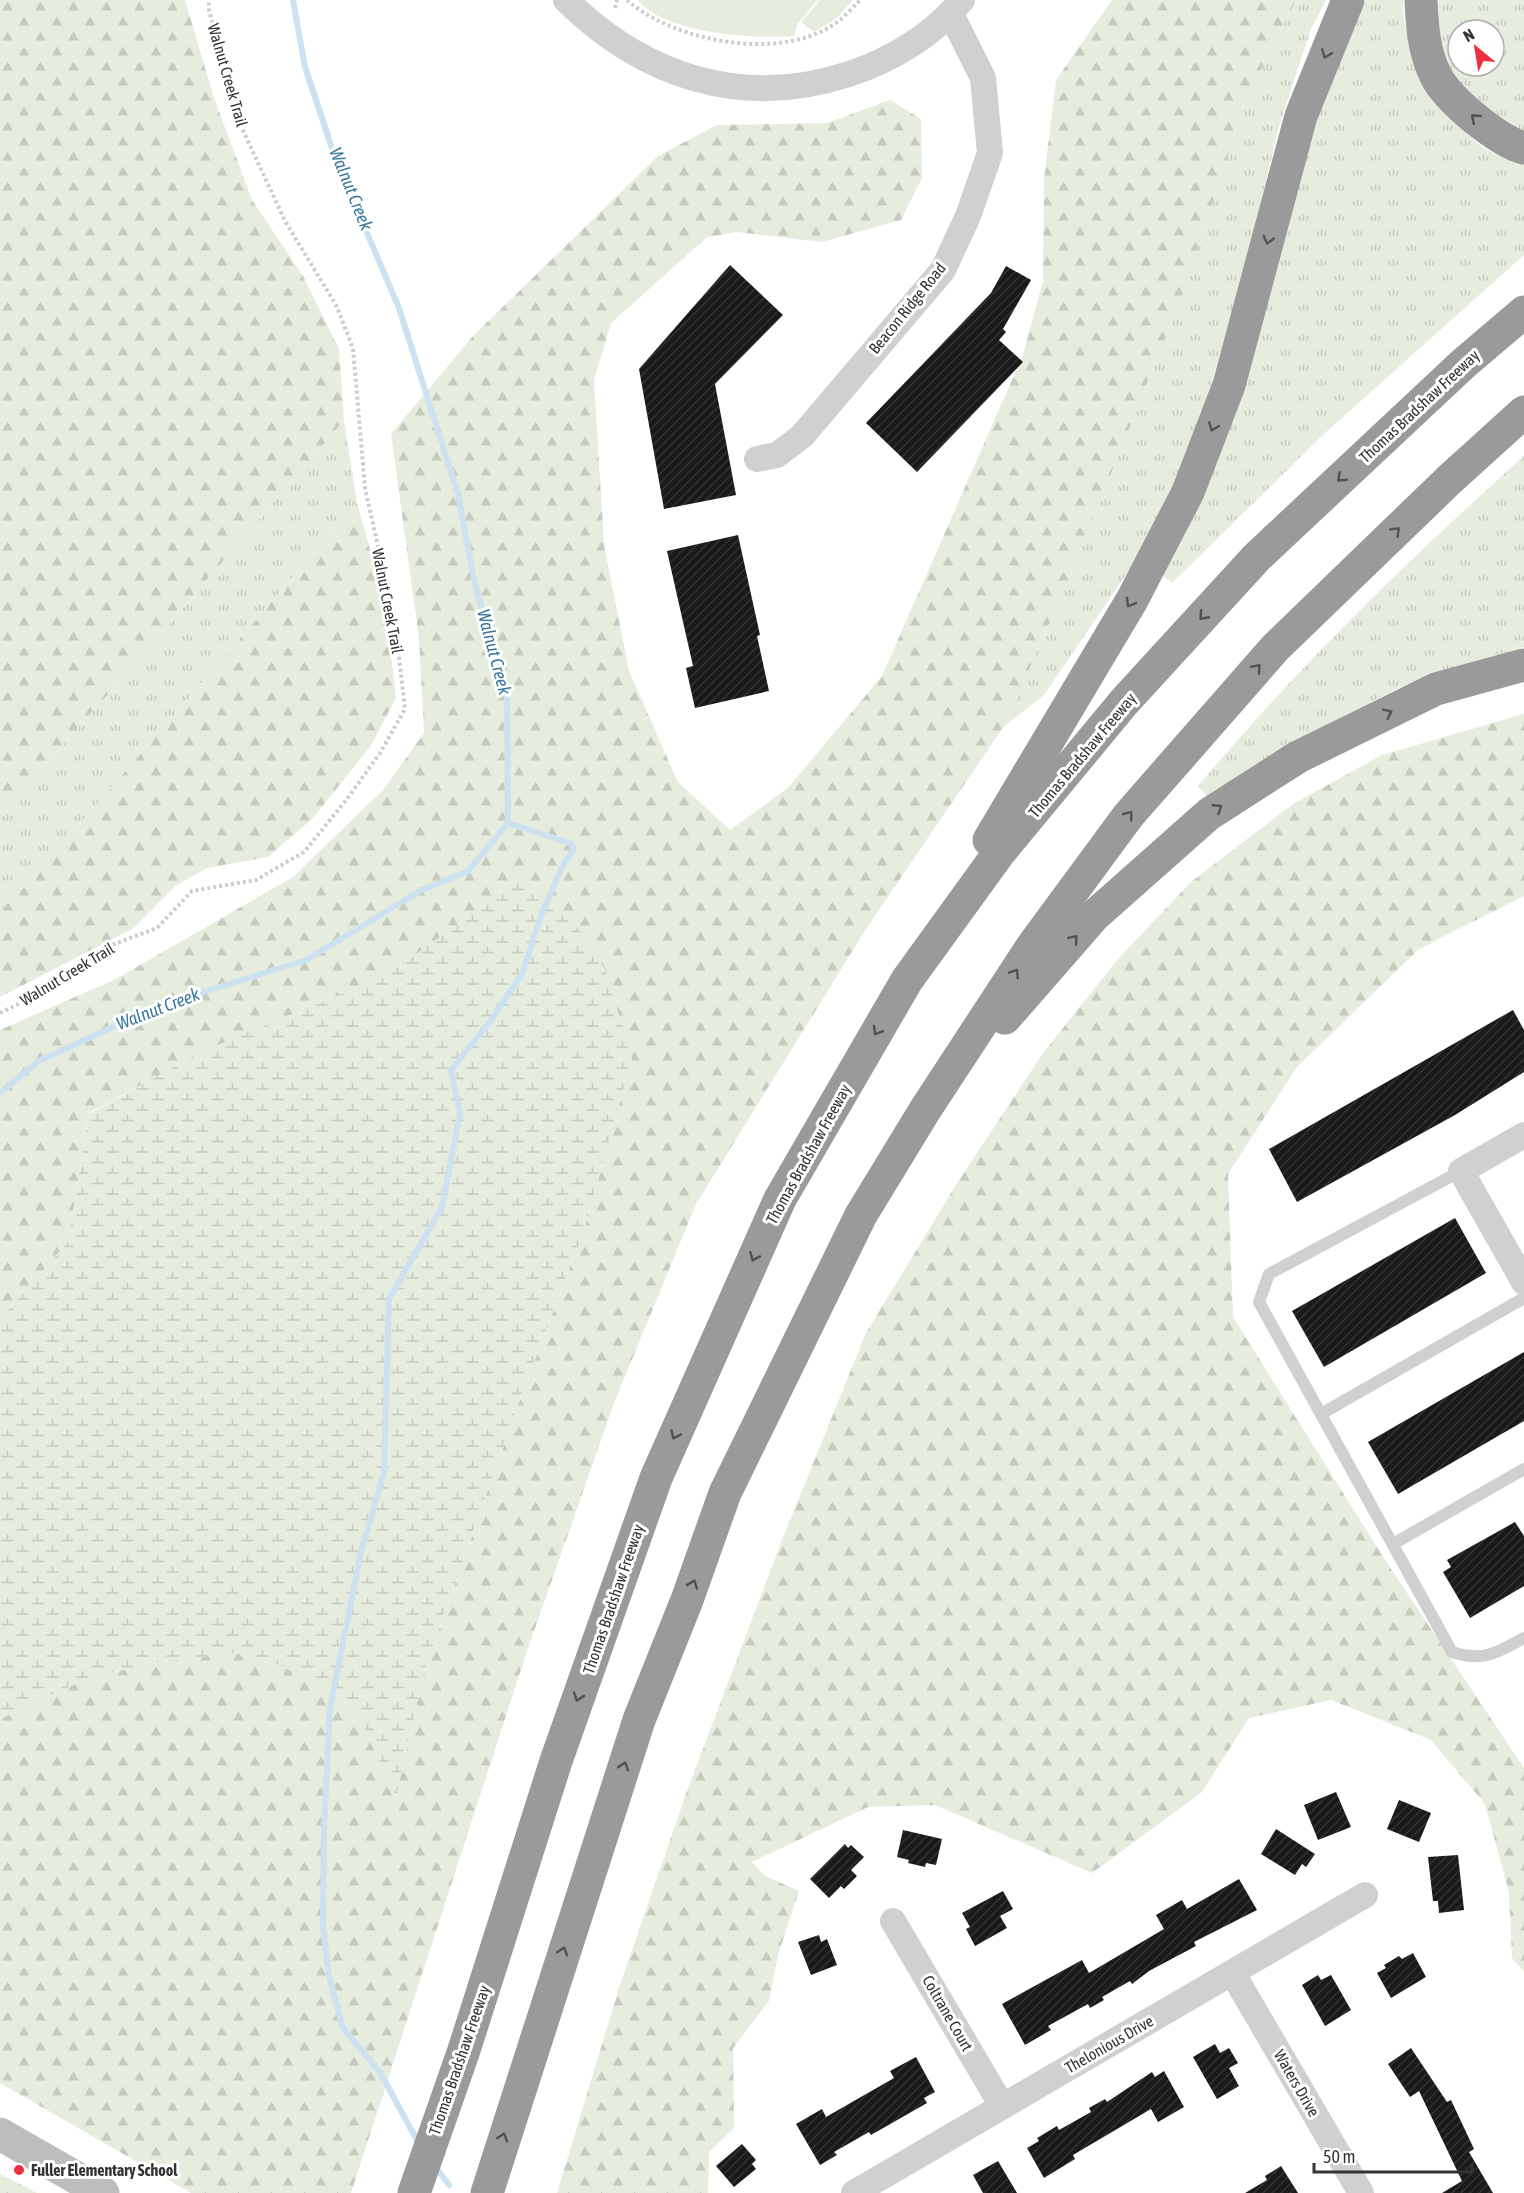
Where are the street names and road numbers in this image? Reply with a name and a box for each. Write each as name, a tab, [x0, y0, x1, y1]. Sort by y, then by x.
street label: Walnut Creek Trail	[205, 21, 252, 129]
street label: Beacon Ridge Road	[865, 259, 950, 358]
street label: Thomas Bradshaw Freeway	[1355, 346, 1484, 467]
street label: Walnut Creek Trail	[369, 547, 407, 656]
street label: Thomas Bradshaw Freeway	[1025, 689, 1140, 822]
street label: Walnut Creek Trail	[17, 938, 118, 1009]
street label: Thomas Bradshaw Freeway	[762, 1081, 855, 1227]
street label: Thomas Bradshaw Freeway	[579, 1521, 648, 1676]
street label: Coltrane Court	[919, 1972, 977, 2054]
street label: Thomas Bradshaw Freeway	[425, 1982, 494, 2137]
street label: Thelonious Drive	[1062, 2011, 1156, 2077]
street label: Waters Drive	[1271, 2047, 1323, 2119]

